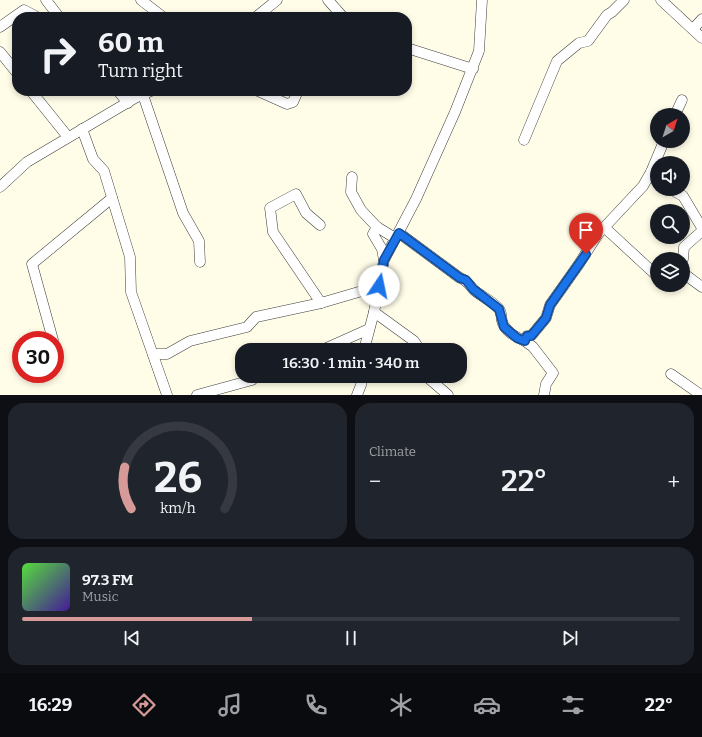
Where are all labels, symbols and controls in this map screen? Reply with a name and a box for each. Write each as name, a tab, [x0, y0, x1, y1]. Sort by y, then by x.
text: 60 m	[98, 26, 164, 59]
icon: right	[32, 28, 84, 80]
text: Turn right	[98, 60, 183, 82]
north arrow	[650, 108, 690, 148]
map controls	[650, 108, 690, 292]
button: sound	[650, 156, 690, 196]
button: search	[650, 204, 690, 244]
pin	[569, 213, 603, 254]
icon: arrive	[575, 219, 597, 241]
button: layers	[650, 252, 690, 292]
position arrow	[358, 265, 400, 307]
speed limit sign: 30	[12, 331, 64, 383]
text: 16:30 · 1 min · 340 m	[283, 354, 419, 372]
text: Climate	[369, 444, 416, 459]
text: 26	[154, 453, 201, 503]
text: 22°	[501, 463, 548, 499]
text: −	[369, 468, 381, 495]
text: +	[667, 468, 680, 495]
text: km/h	[160, 500, 195, 517]
text: 97.3 FM	[82, 571, 133, 589]
text: Music	[82, 589, 118, 604]
icon: previous	[121, 627, 143, 649]
icon: pause	[340, 627, 362, 649]
icon: next	[559, 627, 581, 649]
icon: directions	[130, 691, 158, 719]
icon: music	[216, 691, 244, 719]
icon: phone	[302, 691, 330, 719]
icon: climate	[387, 691, 415, 719]
icon: car	[473, 691, 501, 719]
icon: filters	[559, 691, 587, 719]
text: 16:29	[29, 694, 72, 716]
text: 22°	[645, 694, 673, 716]

